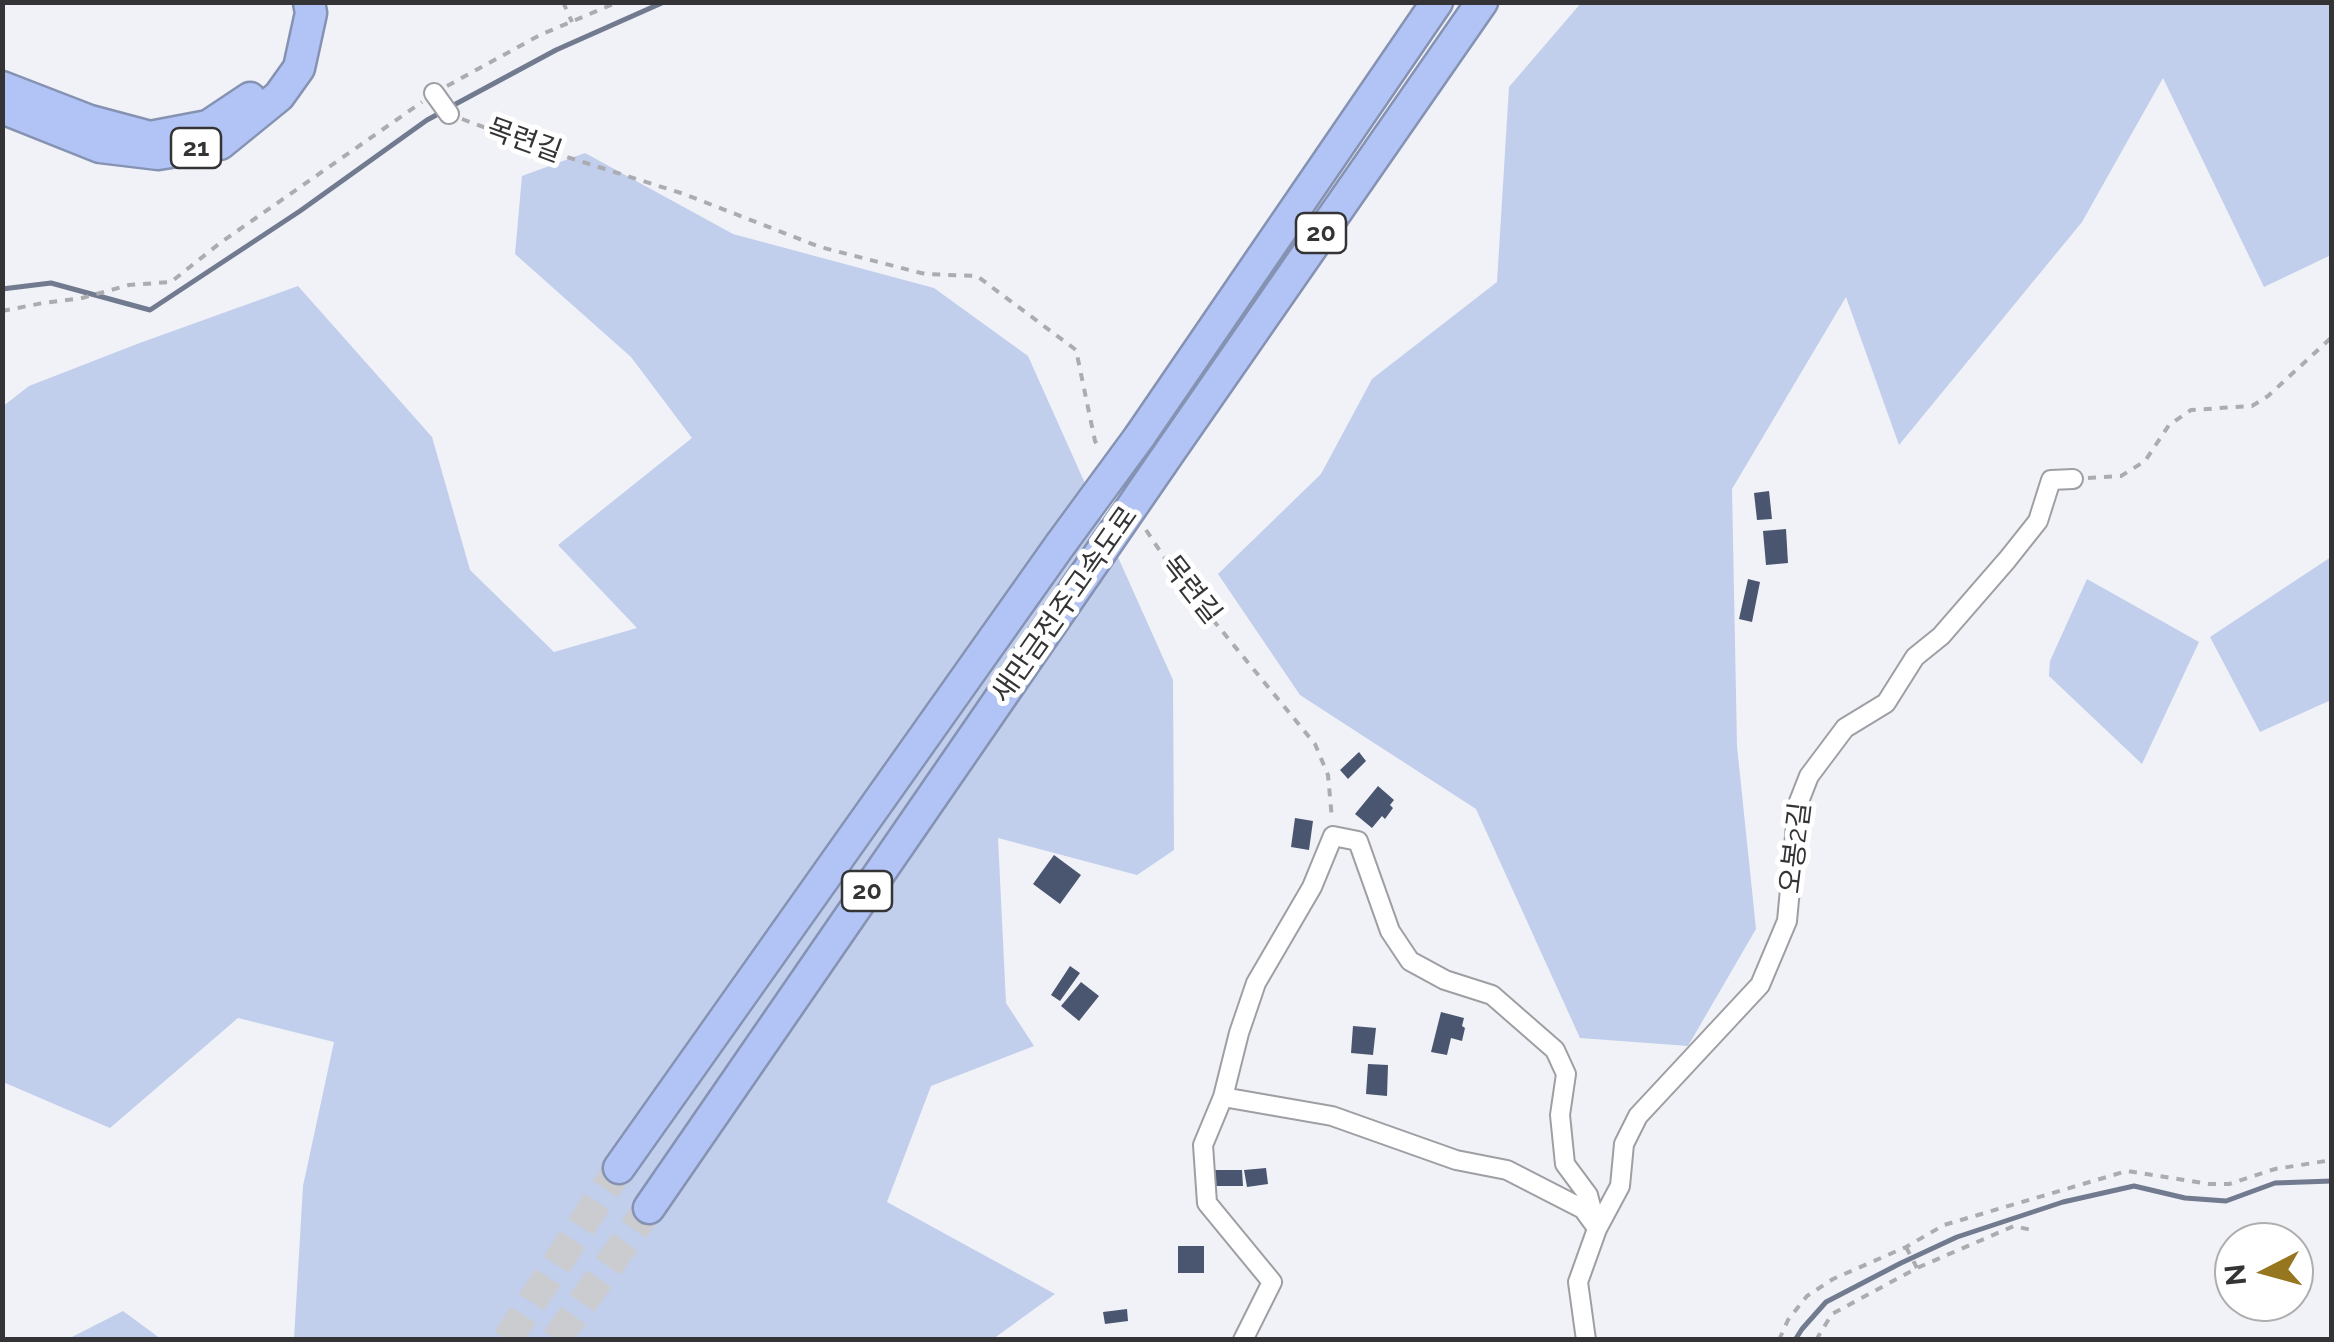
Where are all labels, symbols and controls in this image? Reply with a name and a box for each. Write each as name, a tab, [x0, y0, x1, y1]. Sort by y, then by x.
street label: 목련길	[482, 112, 566, 170]
road number: 21	[171, 128, 221, 168]
road number: 20	[1296, 213, 1346, 253]
street label: 새만금전주고속도로	[985, 500, 1145, 710]
street label: 목련길	[1154, 549, 1228, 631]
street label: 오봉2길	[1774, 800, 1818, 896]
road number: 20	[842, 871, 892, 911]
north arrow	[2214, 1222, 2314, 1322]
text: N	[2218, 1263, 2253, 1287]

